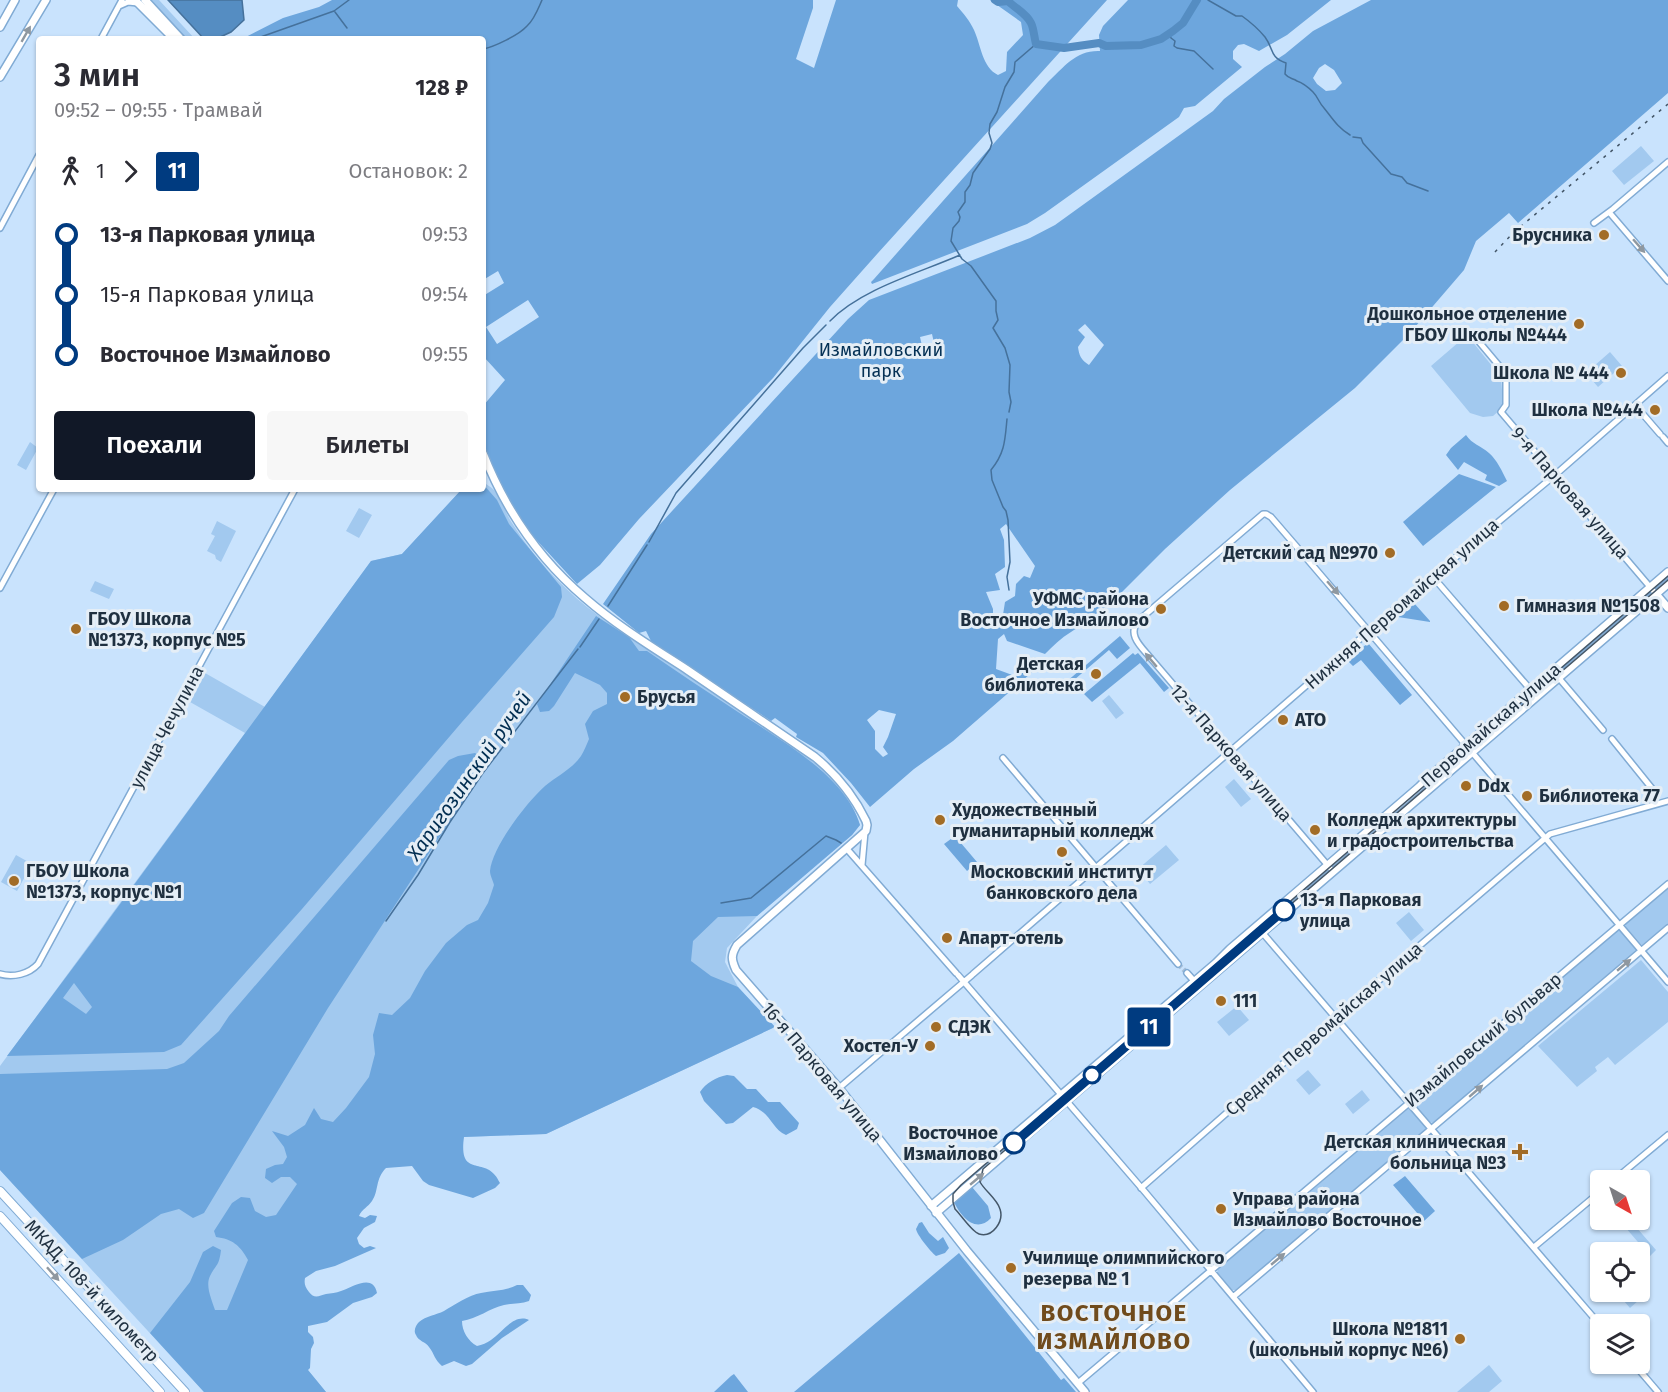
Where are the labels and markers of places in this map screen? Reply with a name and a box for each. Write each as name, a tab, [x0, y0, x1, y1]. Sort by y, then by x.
place label: Брусника	[1512, 224, 1592, 246]
marker: Брусника	[1597, 228, 1611, 242]
place label: Дошкольное отделение ГБОУ Школы №444	[1367, 303, 1567, 346]
marker: Дошкольное отделение ГБОУ Школы №444	[1572, 317, 1586, 331]
place label: Школа № 444	[1493, 362, 1609, 384]
marker: Школа № 444	[1614, 366, 1628, 380]
place label: Школа №444	[1531, 399, 1643, 421]
marker: Школа №444	[1648, 403, 1662, 417]
place label: Детский сад №970	[1223, 542, 1378, 564]
marker: Детский сад №970	[1383, 546, 1397, 560]
place label: УФМС района Восточное Измайлово	[960, 588, 1149, 631]
place label: Гимназия №1508	[1516, 595, 1660, 617]
marker: Гимназия №1508	[1497, 599, 1511, 613]
marker: УФМС района Восточное Измайлово	[1154, 602, 1168, 616]
place label: ГБОУ Школа №1373, корпус №5	[88, 608, 246, 651]
marker: ГБОУ Школа №1373, корпус №5	[69, 622, 83, 636]
place label: Детская библиотека	[985, 653, 1084, 696]
marker: Детская библиотека	[1089, 667, 1103, 681]
place label: Брусья	[637, 686, 695, 708]
marker: Брусья	[618, 690, 632, 704]
place label: АТО	[1294, 709, 1326, 731]
marker: АТО	[1276, 713, 1290, 727]
place label: Ddx	[1478, 775, 1511, 797]
marker: Ddx	[1459, 779, 1473, 793]
place label: Библиотека 77	[1539, 785, 1661, 807]
marker: Библиотека 77	[1520, 789, 1534, 803]
place label: Художественный гуманитарный колледж	[951, 799, 1154, 842]
place label: Колледж архитектуры и градостроительства	[1327, 809, 1517, 852]
marker: Художественный гуманитарный колледж	[933, 813, 947, 827]
marker: Колледж архитектуры и градостроительства	[1308, 823, 1322, 837]
marker: Московский институт банковского дела	[1055, 845, 1069, 859]
place label: ГБОУ Школа №1373, корпус №1	[26, 860, 182, 903]
place label: Московский институт банковского дела	[971, 861, 1154, 904]
marker: ГБОУ Школа №1373, корпус №1	[7, 874, 21, 888]
place label: 13-я Парковая улица	[1299, 889, 1422, 932]
marker: 13-я Парковая улица	[1273, 899, 1295, 921]
place label: Апарт-отель	[958, 927, 1064, 949]
marker: Апарт-отель	[940, 931, 954, 945]
place label: 111	[1233, 990, 1257, 1012]
marker: 111	[1214, 994, 1228, 1008]
place label: СДЭК	[948, 1016, 991, 1038]
marker: СДЭК	[929, 1020, 943, 1034]
place label: Хостел-У	[843, 1035, 919, 1057]
marker: Хостел-У	[923, 1039, 937, 1053]
unlabelled marker	[1083, 1066, 1101, 1084]
place label: Восточное Измайлово	[903, 1122, 998, 1165]
place label: Детская клиническая больница №3	[1324, 1131, 1506, 1174]
marker: Восточное Измайлово	[1003, 1132, 1025, 1154]
marker: Детская клиническая больница №3	[1511, 1143, 1529, 1161]
place label: Управа района Измайлово Восточное	[1232, 1188, 1422, 1231]
marker: Управа района Измайлово Восточное	[1214, 1202, 1228, 1216]
place label: Училище олимпийского резерва № 1	[1022, 1247, 1224, 1290]
marker: Училище олимпийского резерва № 1	[1004, 1261, 1018, 1275]
place label: Школа №1811 (школьный корпус №6)	[1249, 1318, 1448, 1361]
marker: Школа №1811 (школьный корпус №6)	[1453, 1332, 1467, 1346]

